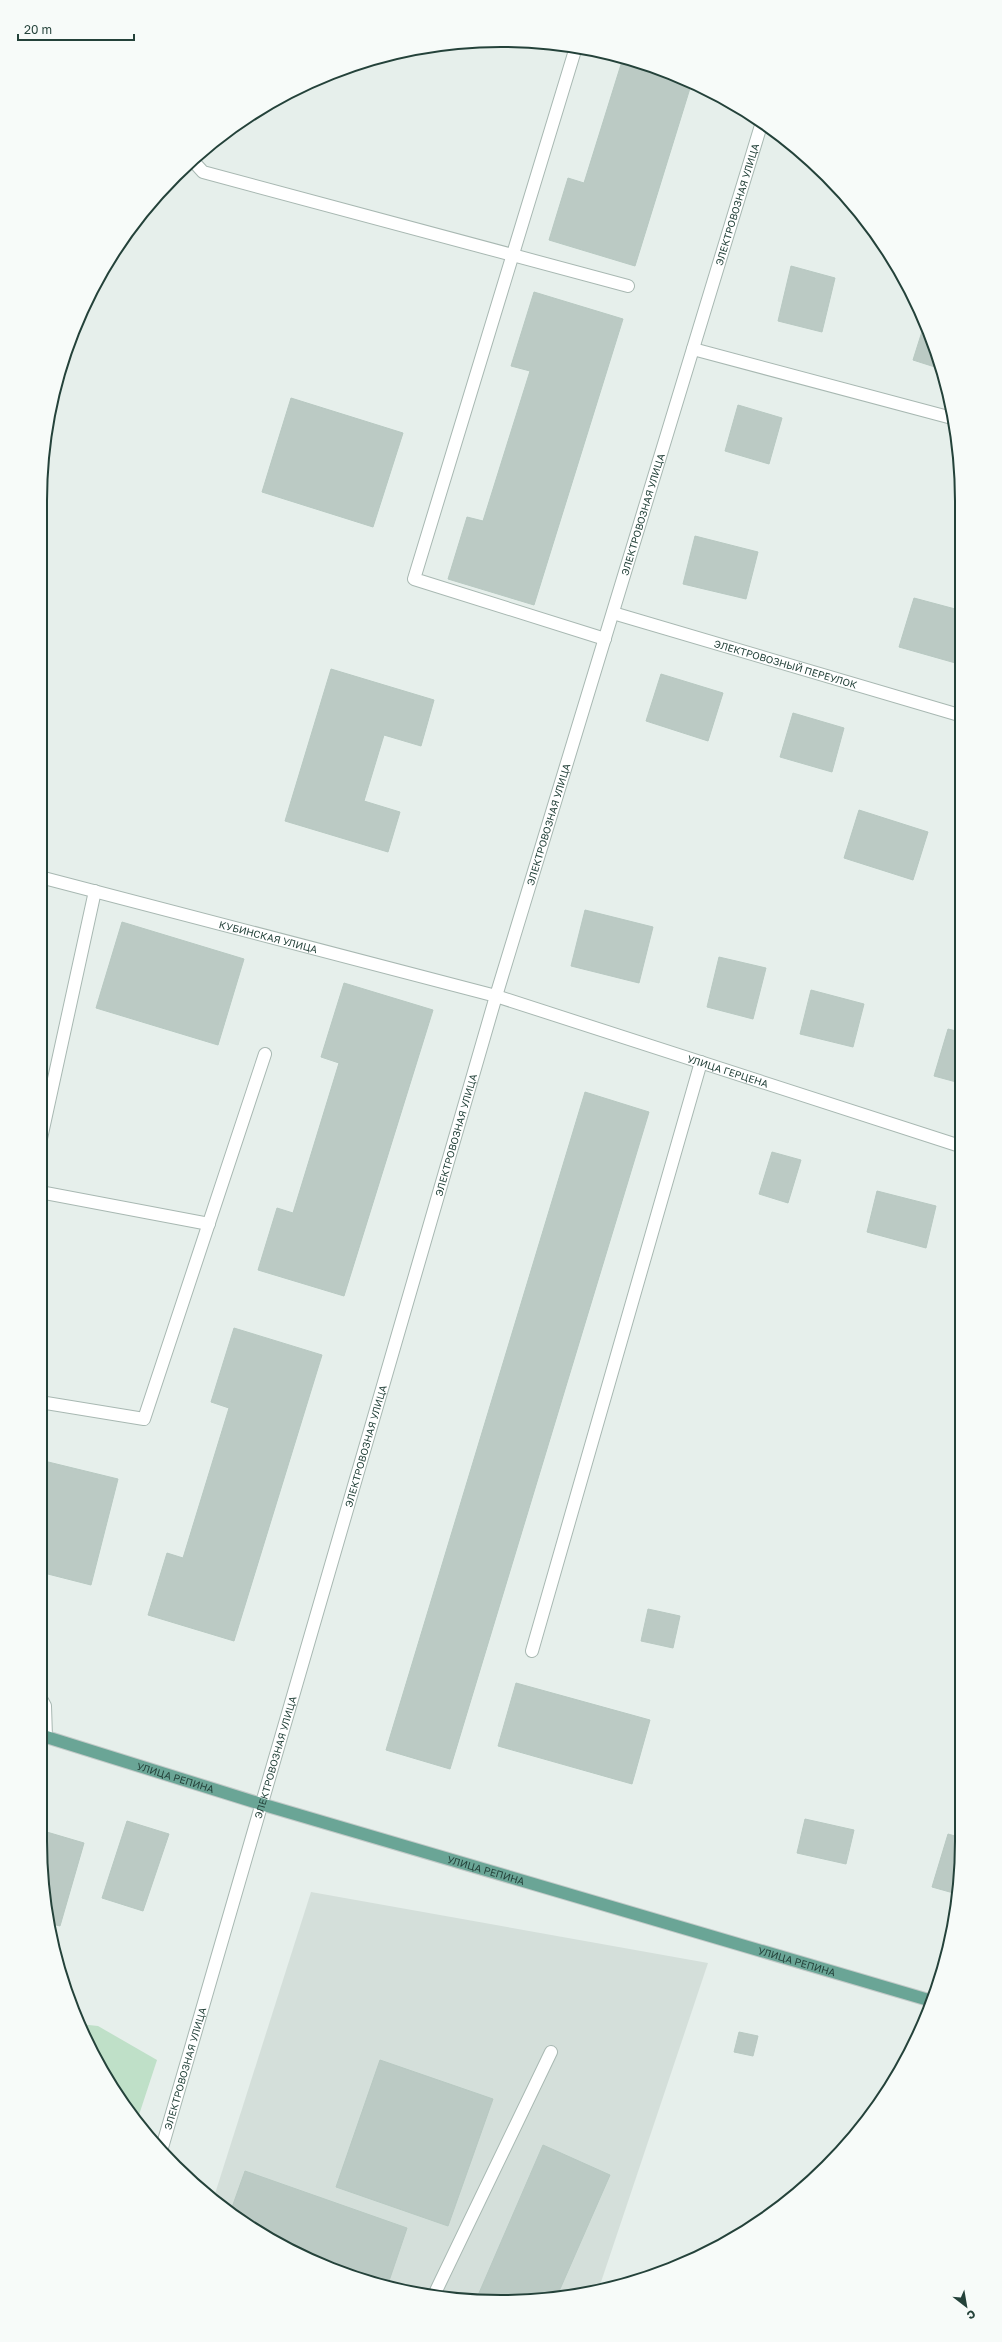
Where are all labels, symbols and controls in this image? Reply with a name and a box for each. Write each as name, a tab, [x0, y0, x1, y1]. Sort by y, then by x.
scale bar	[18, 16, 134, 42]
text: 20 m	[24, 22, 52, 37]
street label: ЭЛЕКТРОВОЗНАЯ УЛИЦА	[713, 142, 761, 267]
street label: ЭЛЕКТРОВОЗНАЯ УЛИЦА	[618, 452, 667, 577]
street label: ЭЛЕКТРОВОЗНЫЙ ПЕРЕУЛОК	[713, 637, 858, 691]
street label: ЭЛЕКТРОВОЗНАЯ УЛИЦА	[524, 762, 573, 887]
street label: КУБИНСКАЯ УЛИЦА	[218, 918, 319, 955]
street label: УЛИЦА ГЕРЦЕНА	[686, 1052, 770, 1090]
street label: ЭЛЕКТРОВОЗНАЯ УЛИЦА	[432, 1072, 479, 1197]
street label: ЭЛЕКТРОВОЗНАЯ УЛИЦА	[342, 1383, 389, 1509]
street label: ЭЛЕКТРОВОЗНАЯ УЛИЦА	[252, 1694, 299, 1820]
street label: УЛИЦА РЕПИНА	[136, 1760, 216, 1795]
street label: УЛИЦА РЕПИНА	[446, 1853, 526, 1887]
street label: УЛИЦА РЕПИНА	[757, 1944, 837, 1978]
street label: ЭЛЕКТРОВОЗНАЯ УЛИЦА	[162, 2006, 208, 2131]
north arrow	[946, 2286, 986, 2326]
text: С	[965, 2307, 978, 2323]

